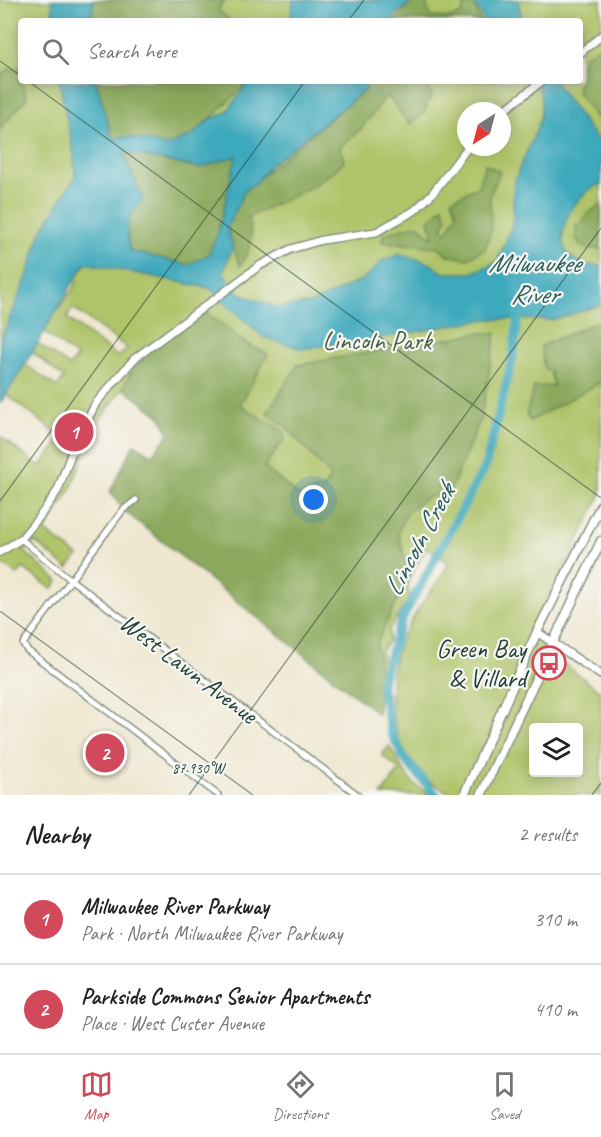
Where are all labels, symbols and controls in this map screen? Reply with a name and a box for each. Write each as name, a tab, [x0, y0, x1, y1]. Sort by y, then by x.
search box	[18, 18, 583, 84]
icon: search	[39, 35, 72, 68]
text: Search here	[87, 37, 177, 65]
north arrow	[457, 102, 511, 156]
water label: Milwaukee River	[488, 246, 584, 311]
park label: Lincoln Park	[322, 324, 434, 357]
pin: 1	[54, 410, 94, 454]
water label: Lincoln Creek	[376, 474, 465, 601]
your location	[299, 485, 328, 514]
street label: West Lawn Avenue	[113, 606, 265, 732]
place label: Green Bay & Villard	[436, 632, 530, 695]
bus stop icon: Green Bay & Villard	[531, 645, 567, 681]
map controls	[529, 723, 583, 777]
button: layers	[529, 723, 583, 777]
pin: 2	[86, 730, 124, 776]
text: 87.930°W	[172, 759, 227, 778]
text: Nearby	[24, 818, 89, 851]
text: 2 results	[518, 822, 577, 847]
text: Milwaukee River Parkway	[81, 893, 269, 921]
text: 1	[39, 907, 48, 932]
text: 310 m	[534, 907, 577, 932]
text: Park · North Milwaukee River Parkway	[81, 921, 342, 946]
text: Parkside Commons Senior Apartments	[81, 983, 369, 1011]
text: 2	[39, 997, 48, 1022]
text: 410 m	[534, 997, 577, 1022]
text: Place · West Custer Avenue	[81, 1011, 264, 1036]
tab: Map	[80, 1068, 113, 1124]
tab: Directions	[273, 1068, 328, 1124]
tab: Saved	[488, 1068, 521, 1124]

